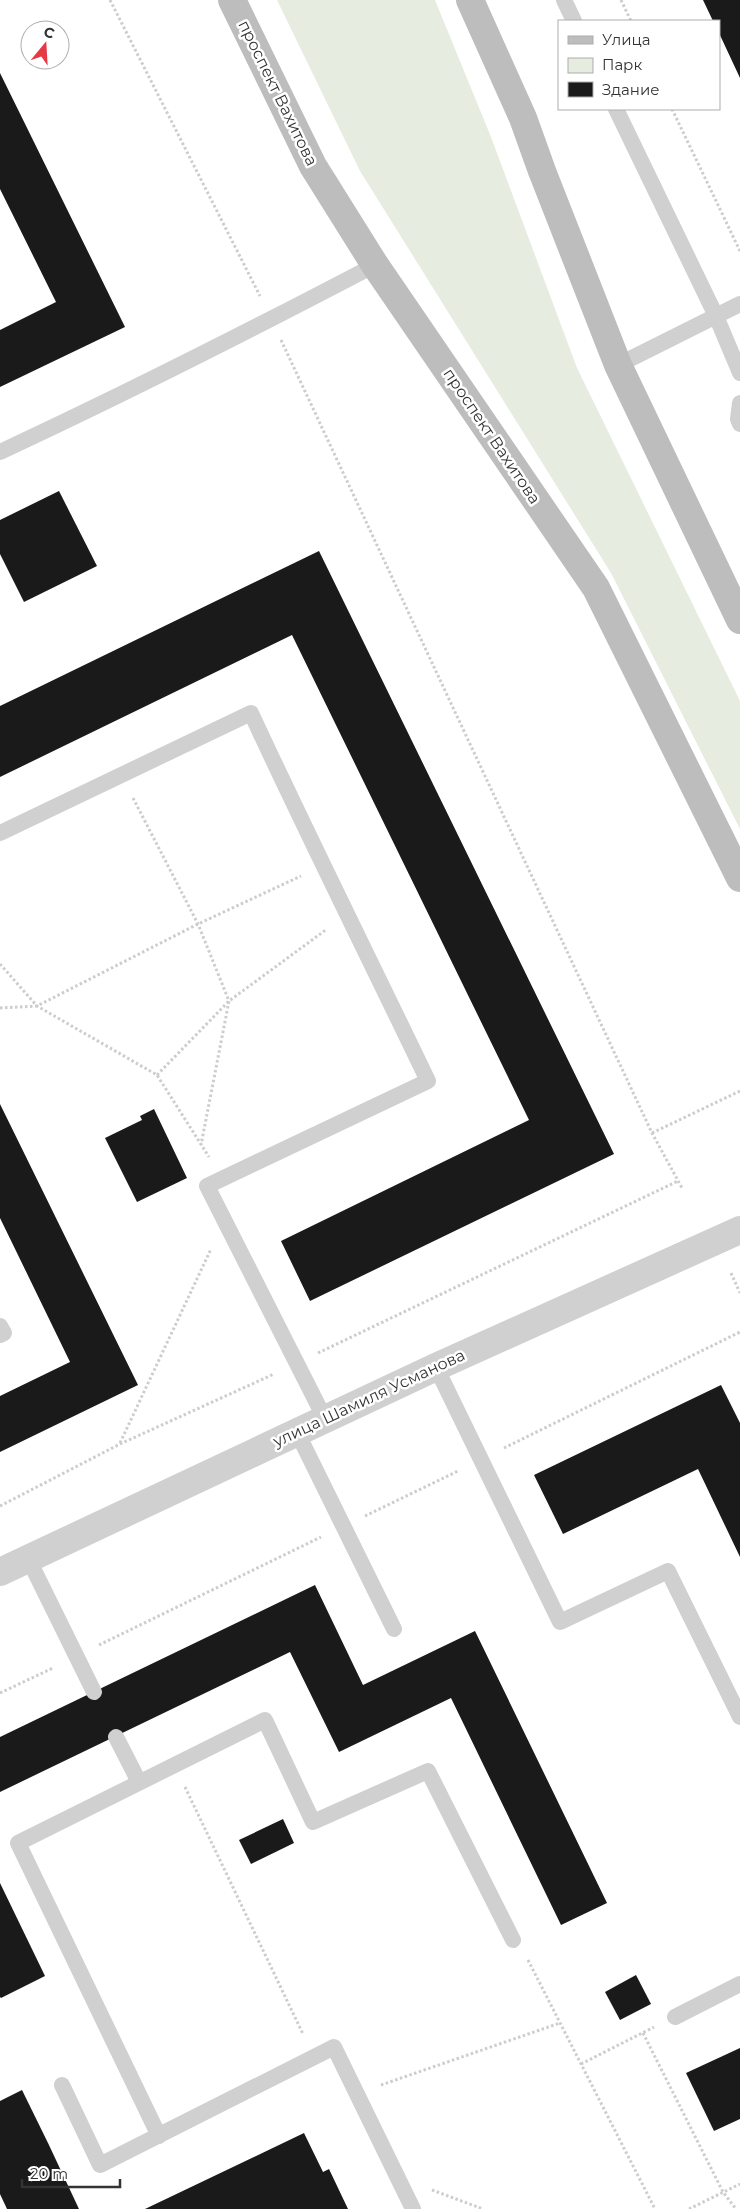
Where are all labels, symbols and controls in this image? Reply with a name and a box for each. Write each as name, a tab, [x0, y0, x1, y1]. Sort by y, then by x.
street label: проспект Вахитова	[234, 17, 322, 169]
north arrow	[20, 20, 70, 70]
legend	[558, 20, 720, 110]
text: С	[41, 23, 57, 43]
text: Улица	[602, 30, 650, 49]
text: Парк	[602, 55, 642, 74]
text: Здание	[602, 80, 660, 99]
street label: проспект Вахитова	[439, 365, 545, 507]
street label: улица Шамиля Усманова	[269, 1345, 468, 1451]
scale bar	[22, 2156, 120, 2188]
text: 20 m	[30, 2164, 68, 2183]

